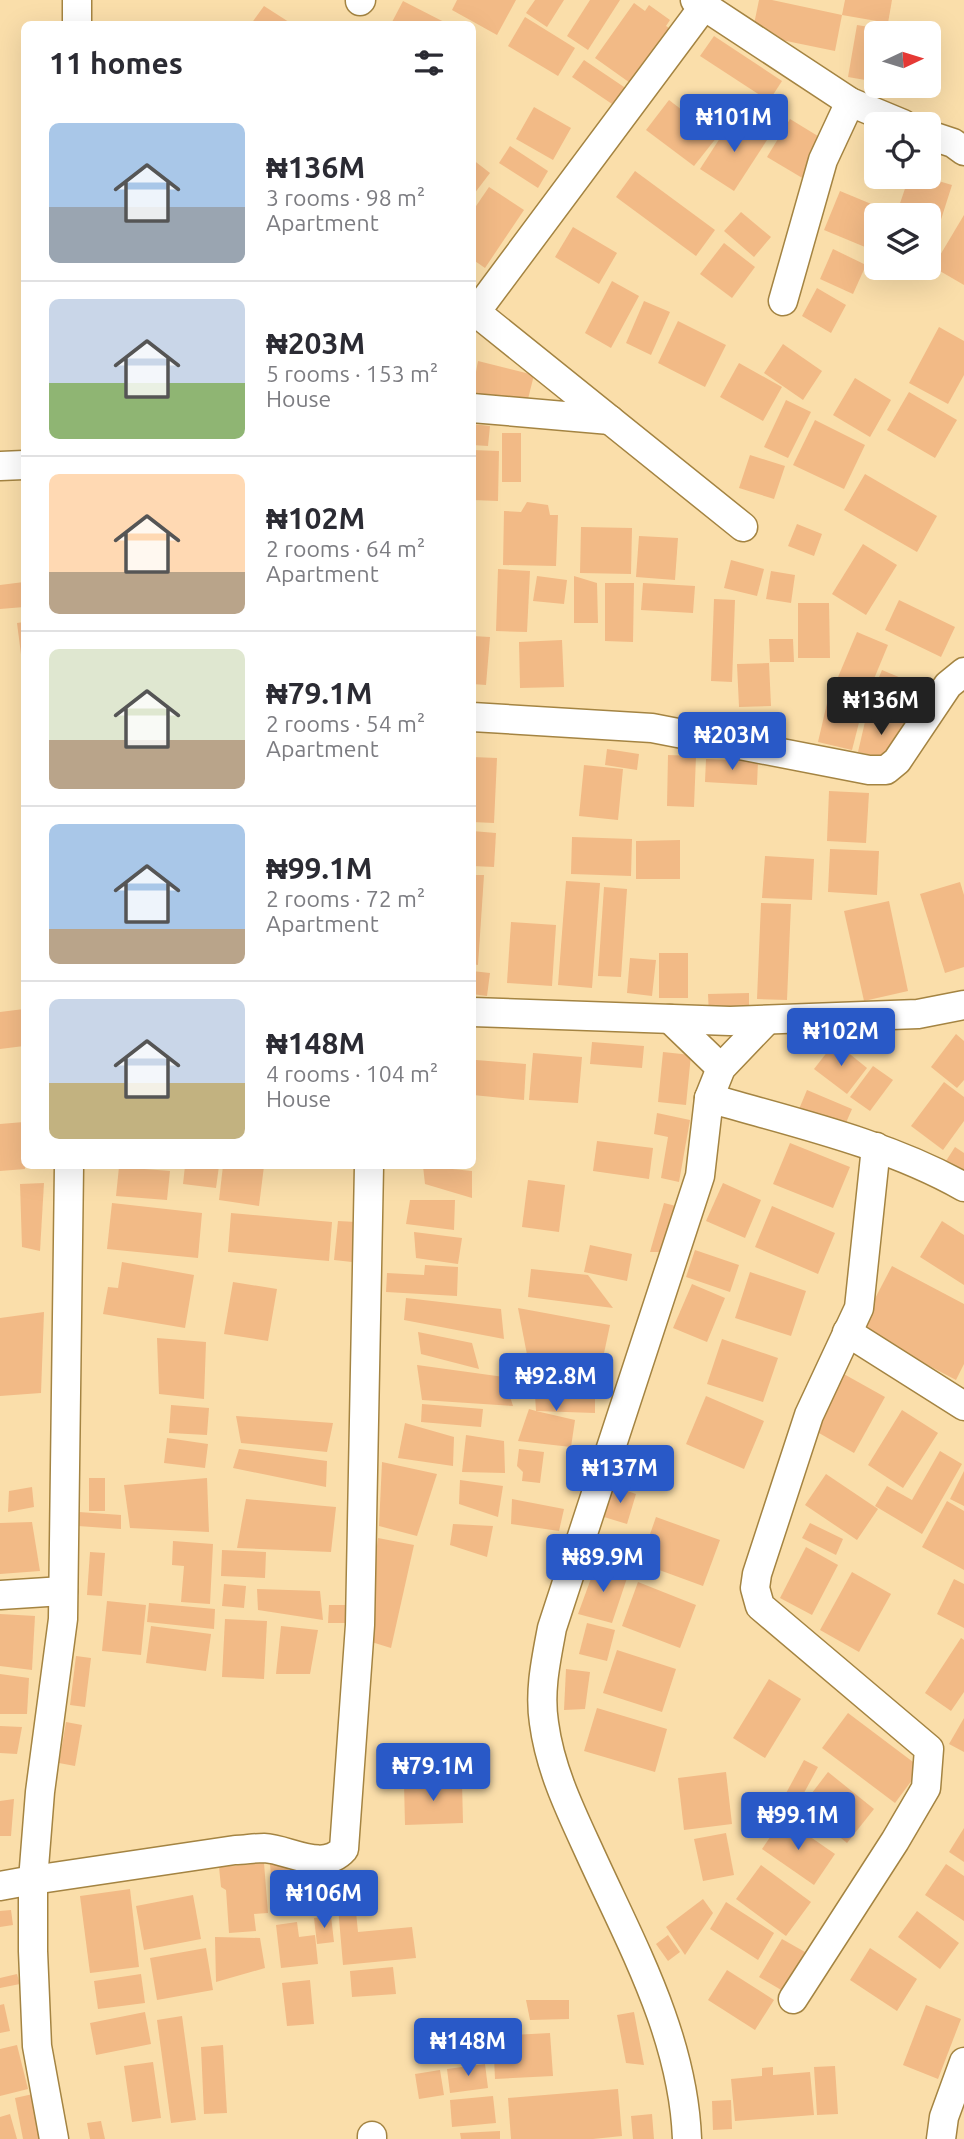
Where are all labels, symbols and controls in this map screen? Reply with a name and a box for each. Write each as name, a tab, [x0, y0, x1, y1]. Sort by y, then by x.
north arrow	[864, 21, 942, 98]
map controls	[864, 21, 941, 280]
icon: filters	[410, 44, 448, 82]
text: 11 homes	[49, 46, 183, 80]
pin: ₦101M	[685, 94, 783, 154]
text: ₦101M	[696, 104, 772, 129]
button: locate	[864, 112, 941, 189]
text: ₦136M	[266, 150, 365, 184]
icon: home	[105, 151, 189, 235]
text: 3 rooms · 98 m²	[266, 185, 425, 210]
button: layers	[864, 203, 941, 280]
text: Apartment	[266, 210, 379, 235]
text: ₦203M	[266, 326, 365, 360]
icon: home	[105, 327, 189, 411]
text: 5 rooms · 153 m²	[266, 361, 438, 386]
text: House	[266, 386, 331, 411]
text: ₦102M	[266, 501, 365, 535]
icon: home	[105, 502, 189, 586]
text: 2 rooms · 64 m²	[266, 536, 425, 561]
text: Apartment	[266, 561, 379, 586]
text: ₦79.1M	[266, 676, 373, 710]
icon: home	[105, 677, 189, 761]
pin: ₦136M	[832, 678, 930, 737]
text: ₦136M	[843, 687, 919, 712]
text: 2 rooms · 54 m²	[266, 711, 425, 736]
pin: ₦203M	[683, 712, 781, 772]
text: ₦203M	[694, 722, 770, 747]
text: Apartment	[266, 736, 379, 761]
text: ₦99.1M	[266, 851, 373, 885]
icon: home	[105, 852, 189, 936]
text: 2 rooms · 72 m²	[266, 886, 425, 911]
text: Apartment	[266, 911, 379, 936]
pin: ₦102M	[792, 1009, 890, 1068]
text: ₦102M	[803, 1018, 879, 1043]
text: ₦148M	[266, 1026, 365, 1060]
icon: home	[105, 1027, 189, 1111]
text: 4 rooms · 104 m²	[266, 1061, 438, 1086]
text: House	[266, 1086, 331, 1111]
pin: ₦92.8M	[499, 1354, 613, 1413]
text: ₦92.8M	[515, 1363, 597, 1388]
pin: ₦137M	[571, 1446, 669, 1505]
text: ₦137M	[582, 1455, 658, 1480]
pin: ₦89.9M	[546, 1534, 660, 1594]
text: ₦89.9M	[562, 1544, 644, 1569]
pin: ₦79.1M	[376, 1744, 490, 1803]
text: ₦79.1M	[392, 1753, 474, 1778]
pin: ₦99.1M	[741, 1792, 855, 1852]
text: ₦99.1M	[757, 1802, 839, 1827]
pin: ₦106M	[275, 1870, 373, 1930]
text: ₦106M	[286, 1880, 362, 1905]
pin: ₦148M	[419, 2018, 517, 2078]
text: ₦148M	[430, 2028, 506, 2053]

